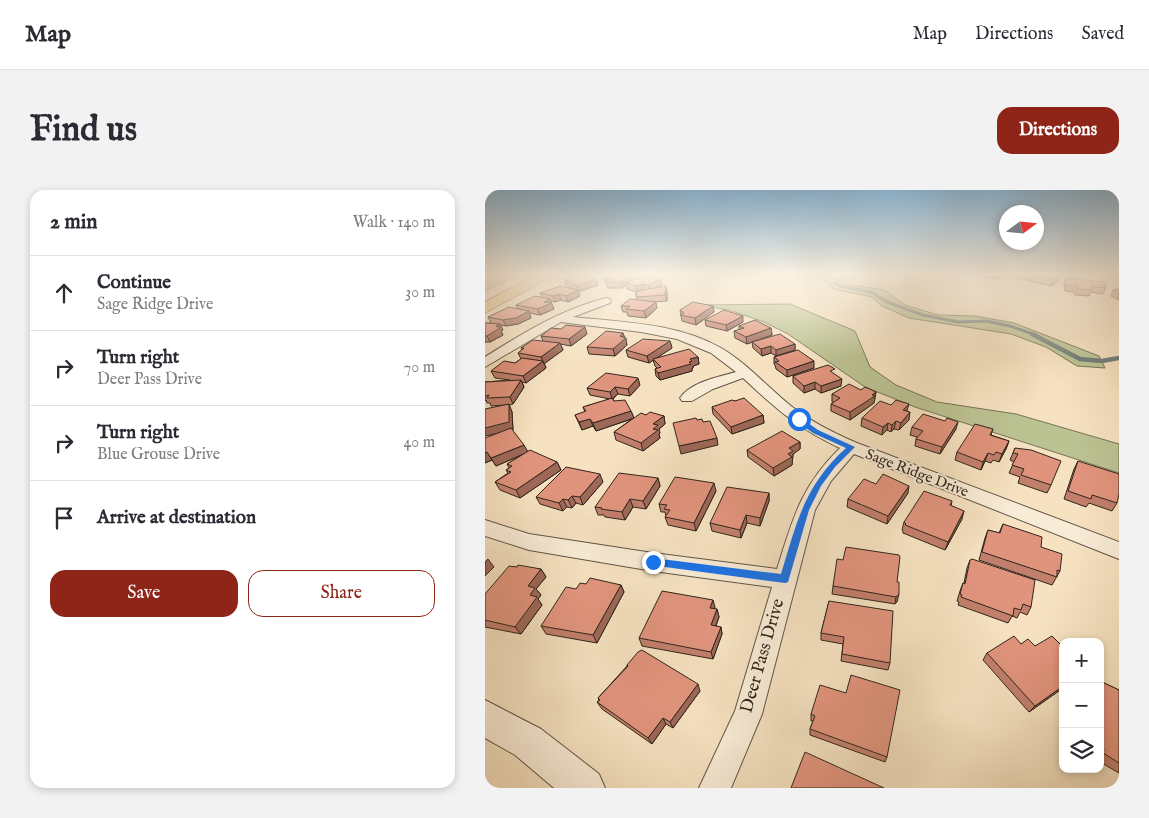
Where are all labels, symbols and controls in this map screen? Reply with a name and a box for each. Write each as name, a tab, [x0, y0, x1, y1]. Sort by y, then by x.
text: Map	[25, 19, 71, 50]
text: Map	[913, 23, 947, 46]
text: Directions	[975, 23, 1053, 46]
text: Saved	[1081, 23, 1124, 46]
button: Directions	[997, 107, 1119, 154]
text: Find us	[30, 108, 137, 153]
north arrow	[999, 205, 1044, 250]
text: 2 min	[50, 209, 97, 236]
text: Walk · 140 m	[353, 213, 435, 233]
text: Continue	[97, 271, 171, 295]
icon: ahead	[50, 279, 78, 307]
text: 30 m	[405, 283, 435, 303]
text: Sage Ridge Drive	[97, 295, 213, 315]
text: Turn right	[97, 346, 179, 370]
icon: right	[50, 354, 78, 382]
text: 70 m	[404, 358, 435, 378]
text: Deer Pass Drive	[97, 370, 202, 390]
route start	[788, 408, 811, 431]
text: Turn right	[97, 421, 179, 445]
icon: right	[50, 429, 78, 457]
text: 40 m	[403, 433, 435, 453]
text: Blue Grouse Drive	[97, 445, 220, 465]
street label: Sage Ridge Drive	[863, 445, 971, 501]
icon: arrive	[50, 504, 78, 532]
text: Arrive at destination	[97, 506, 256, 530]
route end	[642, 551, 665, 574]
button: Save	[50, 570, 238, 617]
button: Share	[248, 570, 435, 617]
street label: Deer Pass Drive	[736, 596, 790, 716]
map controls	[1059, 638, 1104, 773]
button: +	[1059, 638, 1104, 683]
button: −	[1059, 683, 1104, 728]
button: layers	[1059, 728, 1104, 773]

